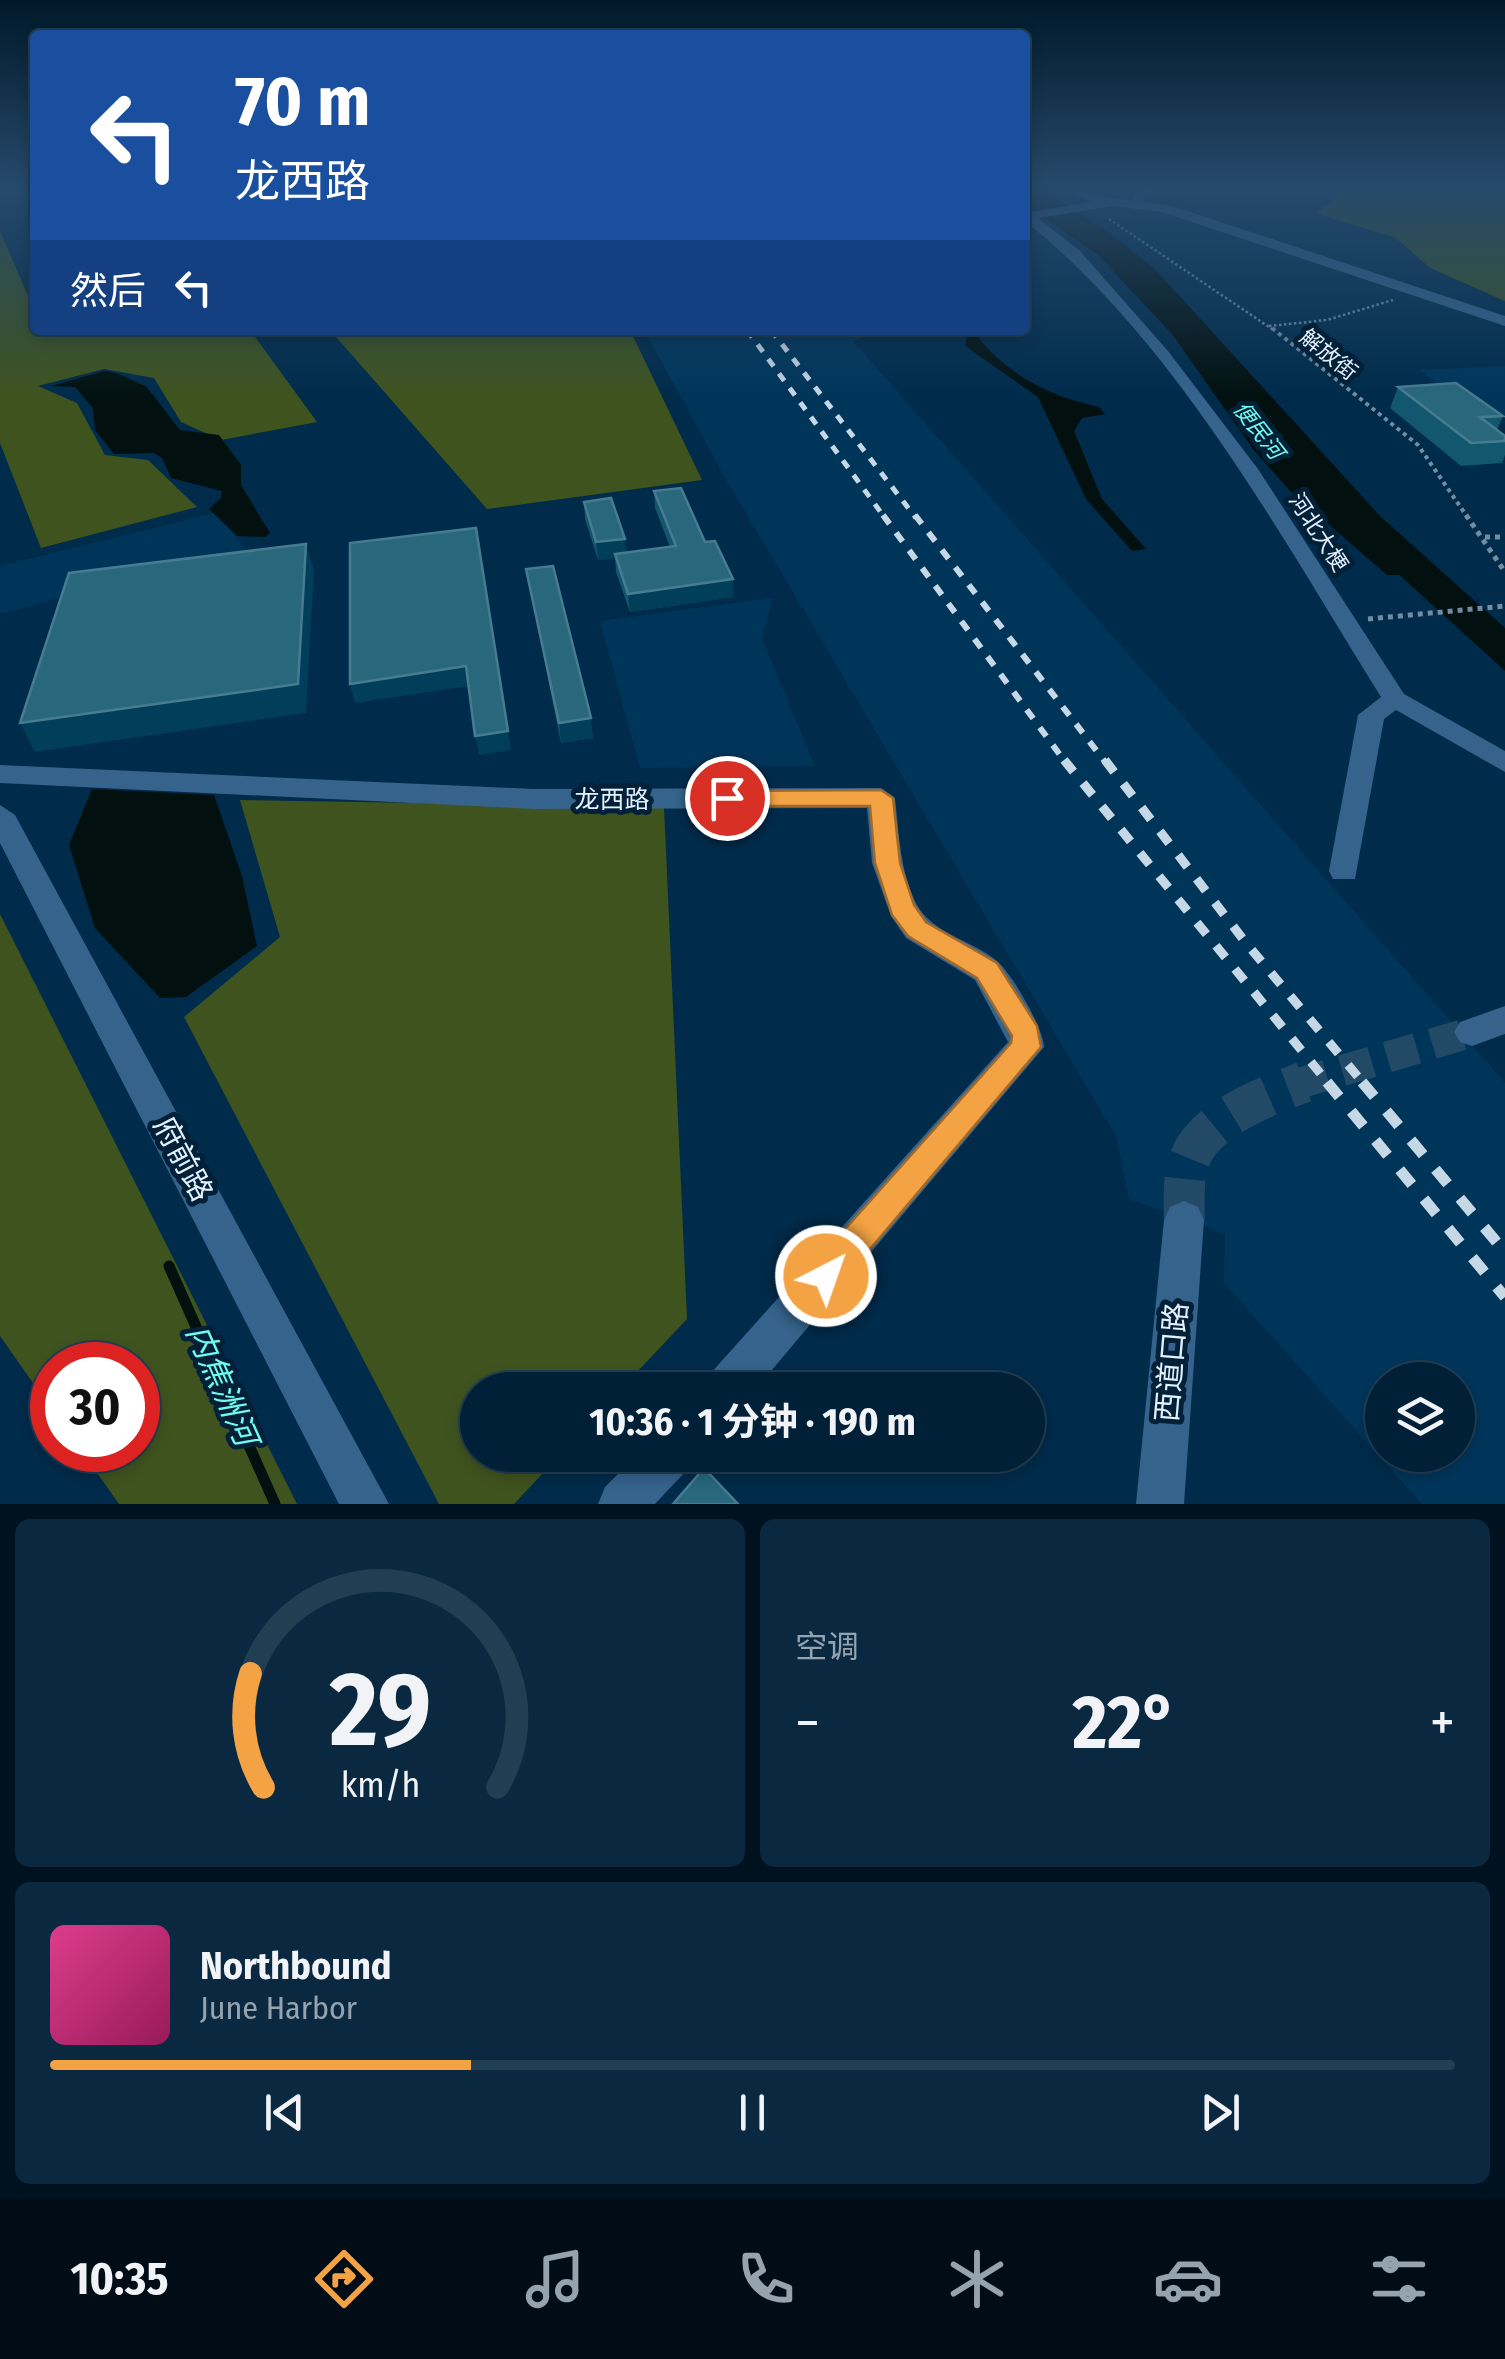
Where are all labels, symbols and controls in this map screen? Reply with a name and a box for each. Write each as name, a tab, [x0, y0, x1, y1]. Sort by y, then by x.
text: 70 m	[235, 60, 370, 144]
icon: left	[70, 70, 200, 200]
text: 龙西路	[235, 155, 370, 209]
icon: left	[166, 260, 221, 315]
text: 然后	[70, 268, 146, 314]
street label: 解放街	[1295, 323, 1363, 386]
water label: 便民河	[1228, 396, 1292, 468]
street label: 河北大梗	[1283, 488, 1354, 577]
pin	[685, 756, 770, 841]
icon: arrive	[700, 771, 755, 826]
street label: 龙西路	[574, 785, 650, 815]
street label: 府前路	[146, 1111, 220, 1207]
position arrow	[774, 1224, 878, 1328]
street label: 西道口路	[1149, 1301, 1195, 1423]
water label: 内焦洲河	[179, 1319, 268, 1457]
speed limit sign: 30	[30, 1342, 160, 1472]
map controls	[1365, 1362, 1475, 1472]
button: layers	[1365, 1362, 1475, 1472]
text: 10:36 · 1 分钟 · 190 m	[589, 1399, 916, 1445]
text: 空调	[795, 1628, 859, 1666]
text: 29	[328, 1648, 431, 1773]
text: 22°	[1073, 1678, 1177, 1768]
text: −	[795, 1690, 820, 1756]
text: +	[1430, 1690, 1455, 1756]
text: km/h	[340, 1764, 420, 1806]
text: Northbound	[200, 1943, 392, 1989]
text: June Harbor	[200, 1989, 357, 2027]
icon: previous	[257, 2085, 312, 2140]
icon: pause	[725, 2085, 780, 2140]
icon: next	[1193, 2085, 1248, 2140]
icon: directions	[309, 2244, 379, 2314]
icon: music	[520, 2244, 590, 2314]
icon: phone	[731, 2244, 801, 2314]
icon: climate	[942, 2244, 1012, 2314]
icon: car	[1153, 2244, 1223, 2314]
icon: filters	[1364, 2244, 1434, 2314]
text: 10:35	[70, 2252, 169, 2306]

